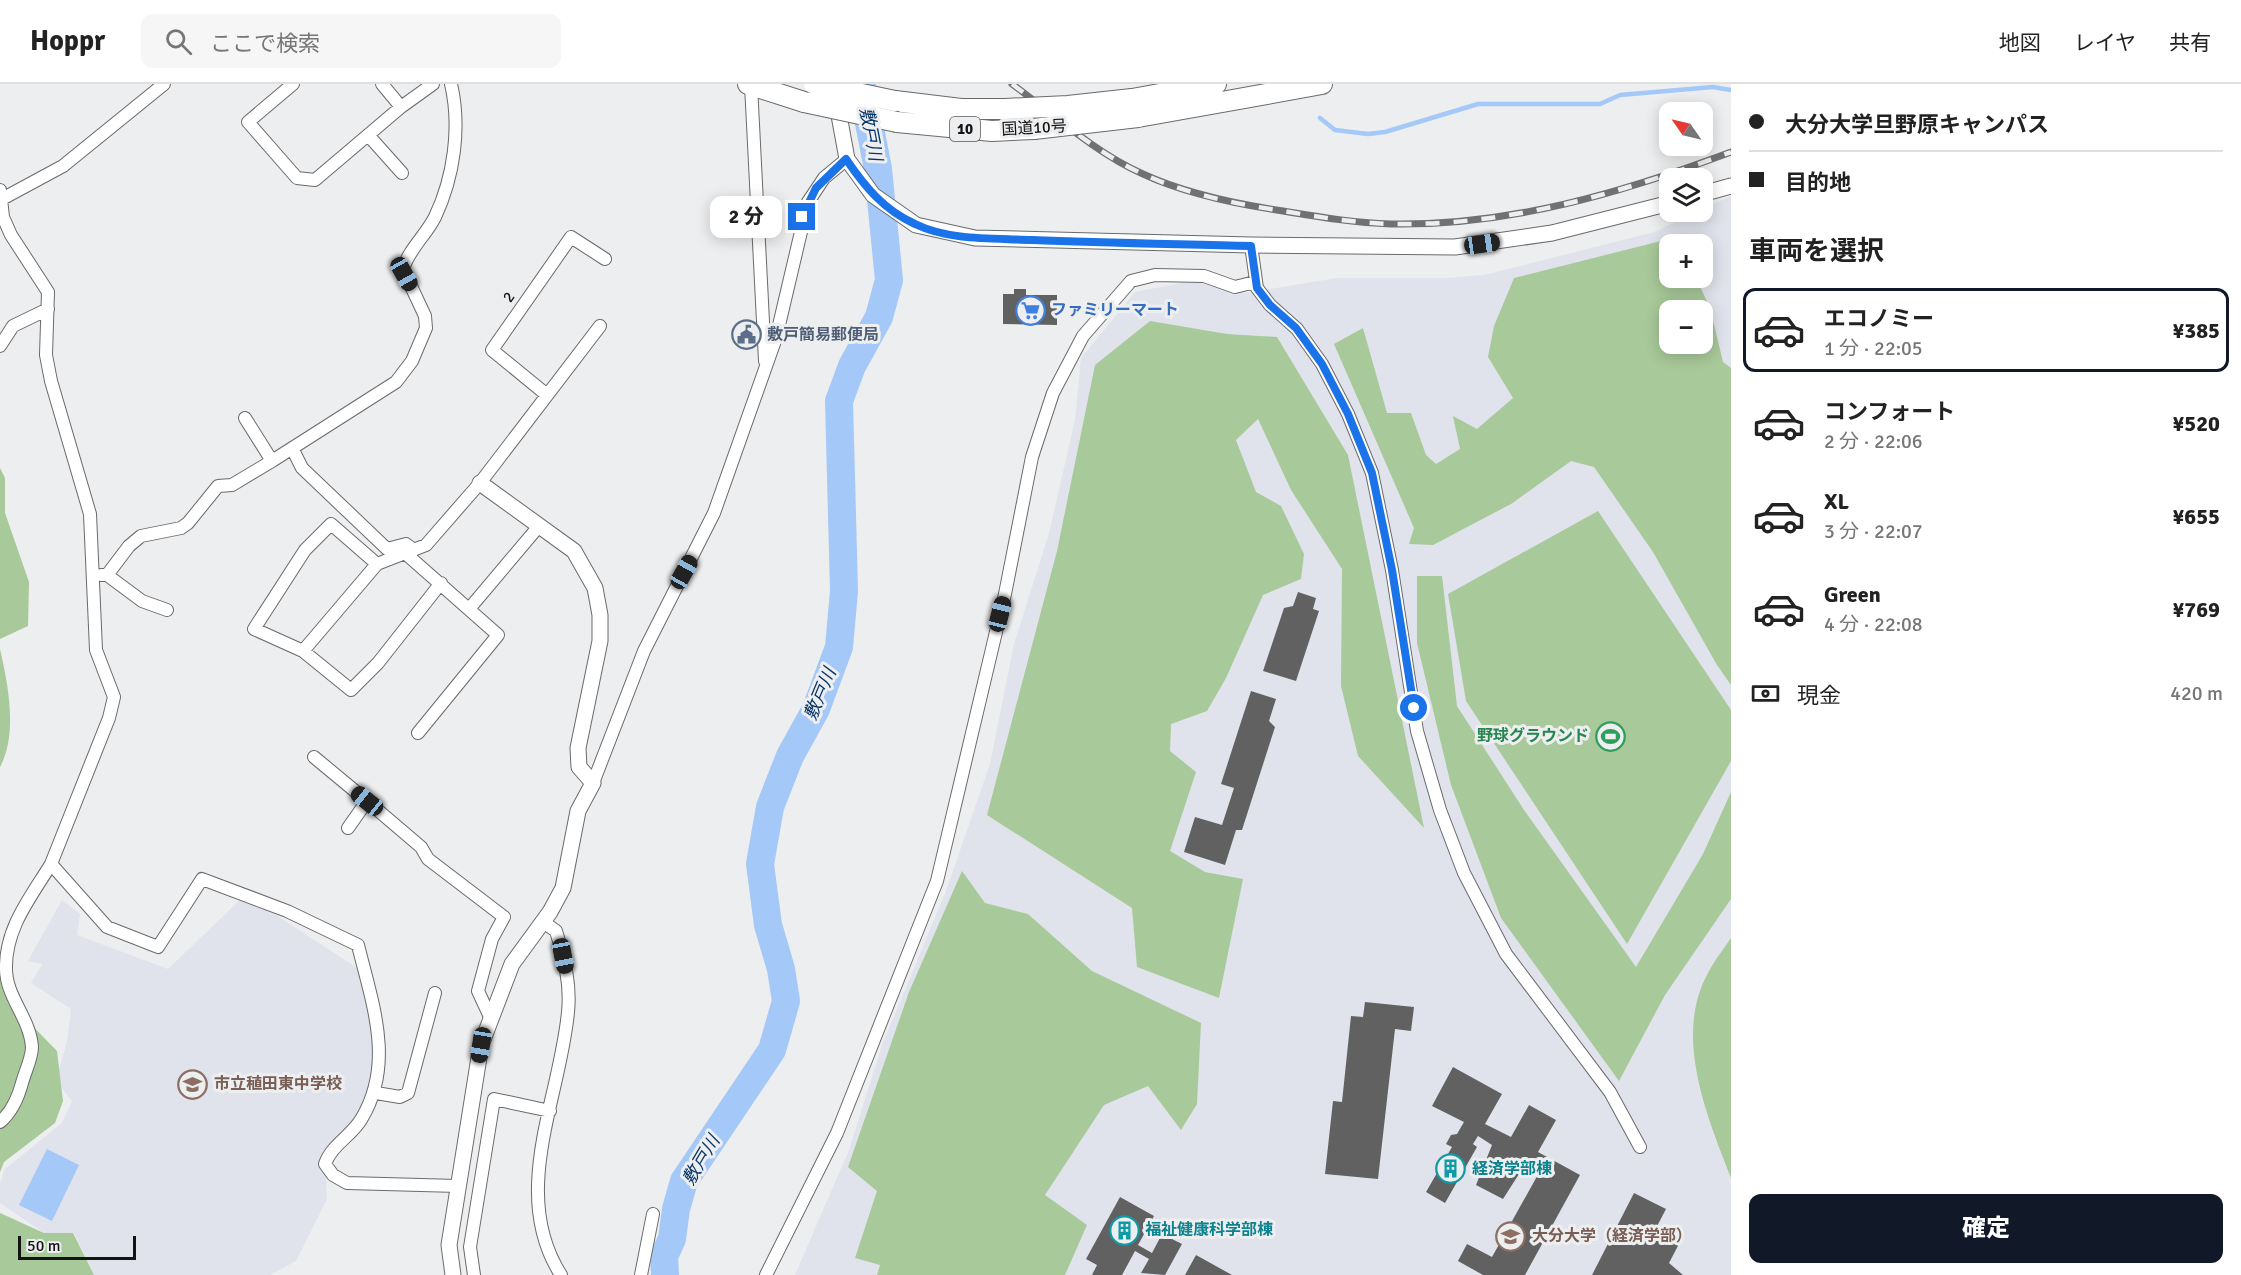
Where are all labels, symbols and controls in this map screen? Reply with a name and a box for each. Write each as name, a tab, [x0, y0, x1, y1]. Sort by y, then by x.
search box	[141, 14, 561, 68]
text: Hoppr	[30, 24, 105, 58]
icon: search	[162, 25, 195, 58]
text: ここで検索	[210, 30, 320, 57]
text: 地図	[1999, 30, 2041, 56]
text: レイヤ	[2074, 30, 2136, 56]
text: 共有	[2169, 30, 2211, 56]
north arrow	[1659, 102, 1713, 156]
map controls	[1659, 102, 1713, 354]
water label: 敷戸川	[855, 105, 887, 165]
text: 大分大学旦野原キャンパス	[1785, 111, 2049, 138]
street label: 国道10号	[1001, 116, 1067, 140]
road number: 10	[950, 117, 980, 141]
button: layers	[1659, 168, 1713, 222]
text: 目的地	[1785, 169, 1851, 196]
callout: 2 分	[709, 196, 781, 238]
route end	[788, 203, 815, 230]
text: 2 分	[728, 204, 764, 229]
car	[1463, 233, 1501, 255]
button: +	[1659, 234, 1713, 288]
text: 車両を選択	[1749, 235, 1884, 268]
car	[387, 254, 421, 294]
street label: 2	[498, 288, 520, 306]
supermarket icon: ファミリーマート	[1014, 294, 1046, 326]
place label: ファミリーマート	[1051, 300, 1179, 320]
button: −	[1659, 300, 1713, 354]
icon: car	[1752, 303, 1806, 357]
text: エコノミー	[1824, 305, 1934, 332]
text: ¥385	[2172, 317, 2220, 344]
public building icon: 敷戸簡易郵便局	[730, 319, 762, 351]
place label: 敷戸簡易郵便局	[767, 325, 879, 345]
text: 1 分 · 22:05	[1824, 336, 1923, 361]
icon: car	[1752, 396, 1806, 450]
text: コンフォート	[1824, 398, 1955, 425]
text: ¥520	[2172, 410, 2220, 437]
text: 2 分 · 22:06	[1824, 429, 1923, 454]
text: XL	[1824, 488, 1849, 515]
icon: car	[1752, 489, 1806, 543]
text: ¥655	[2172, 503, 2220, 530]
text: 3 分 · 22:07	[1824, 519, 1923, 544]
car	[667, 552, 701, 592]
text: Green	[1824, 581, 1881, 608]
icon: car	[1752, 582, 1806, 636]
car	[987, 594, 1013, 634]
text: ¥769	[2172, 596, 2220, 623]
text: 4 分 · 22:08	[1824, 612, 1923, 637]
water label: 敷戸川	[799, 663, 841, 723]
icon: cash	[1749, 677, 1782, 710]
text: 420 m	[2170, 681, 2223, 706]
text: 現金	[1797, 682, 1841, 709]
route start	[1400, 694, 1427, 721]
sports icon: 野球グラウンド	[1594, 720, 1626, 752]
place label: 野球グラウンド	[1477, 726, 1589, 746]
car	[347, 783, 387, 819]
car	[551, 937, 575, 975]
car	[469, 1026, 493, 1064]
school or university icon: 市立稙田東中学校	[177, 1068, 209, 1100]
place label: 市立稙田東中学校	[214, 1074, 342, 1094]
water label: 敷戸川	[678, 1129, 725, 1189]
building icon: 経済学部棟	[1435, 1153, 1467, 1185]
place label: 経済学部棟	[1472, 1159, 1552, 1179]
button: 確定	[1749, 1194, 2223, 1263]
building icon: 福祉健康科学部棟	[1108, 1214, 1140, 1246]
place label: 福祉健康科学部棟	[1145, 1220, 1273, 1240]
school or university icon: 大分大学（経済学部）	[1495, 1220, 1527, 1252]
place label: 大分大学（経済学部）	[1532, 1226, 1692, 1246]
scale bar	[18, 1233, 136, 1260]
text: 50 m	[27, 1236, 61, 1256]

